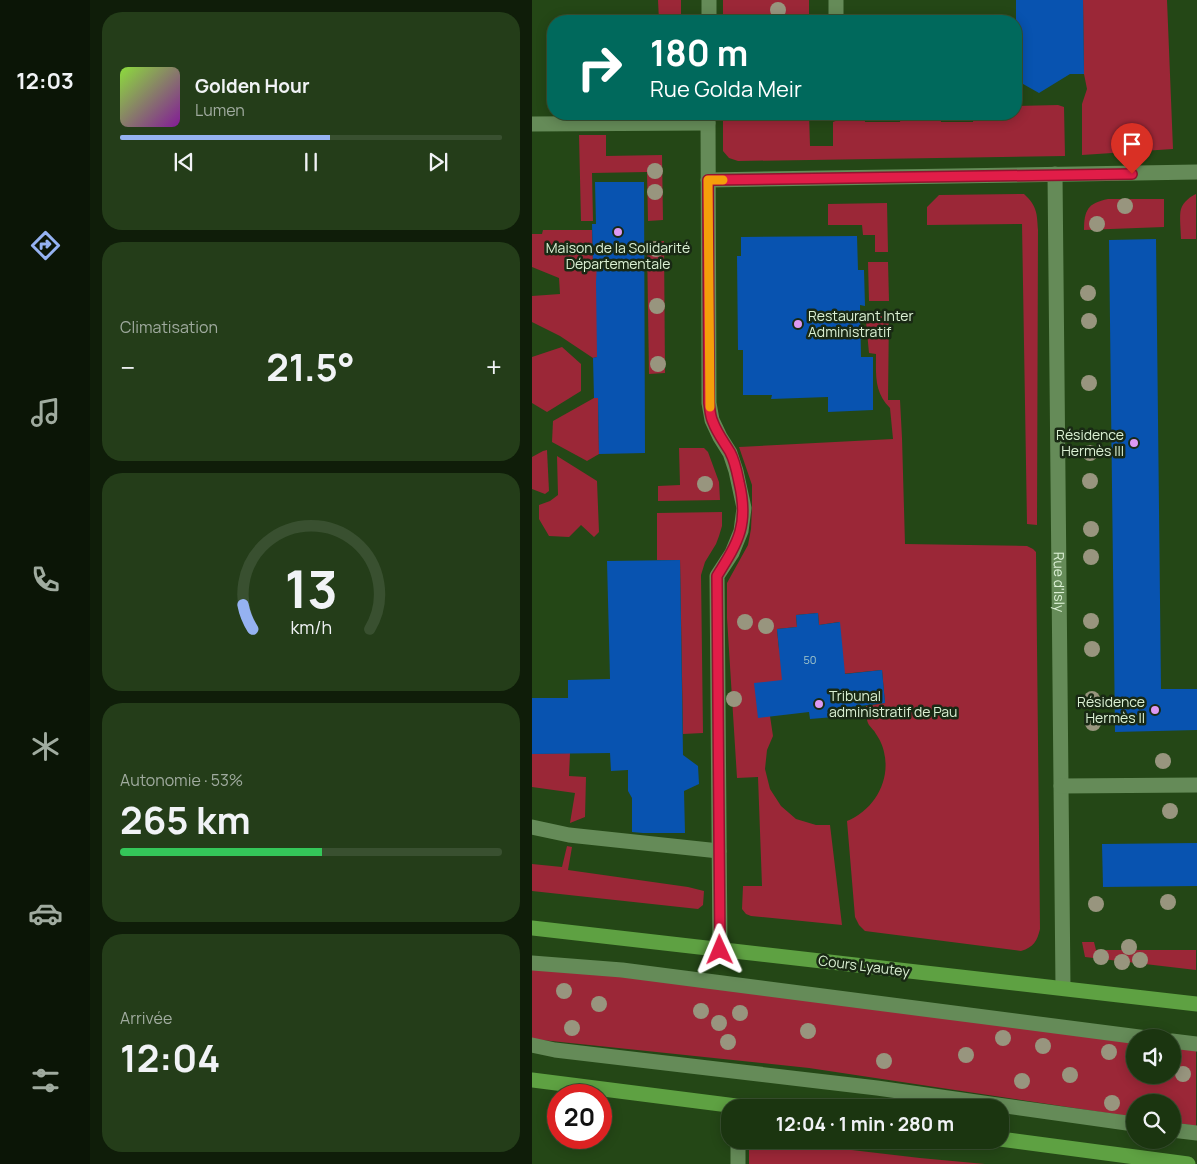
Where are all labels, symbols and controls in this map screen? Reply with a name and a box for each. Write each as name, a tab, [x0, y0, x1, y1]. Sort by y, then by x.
text: 180 m	[650, 29, 748, 77]
icon: right	[567, 35, 632, 100]
text: 12:03	[16, 66, 74, 96]
text: Golden Hour	[195, 73, 309, 99]
text: Rue Golda Meir	[650, 74, 802, 104]
text: Lumen	[195, 99, 245, 121]
pin	[1111, 123, 1153, 174]
icon: arrive	[1118, 130, 1146, 158]
icon: previous	[170, 148, 198, 176]
icon: pause	[297, 148, 325, 176]
icon: next	[424, 148, 452, 176]
marker: Maison de la Solidarité Départementale	[612, 226, 624, 238]
icon: directions	[28, 228, 63, 263]
place label: Maison de la Solidarité Départementale	[546, 238, 690, 273]
place label: Restaurant Inter Administratif	[808, 306, 913, 341]
text: Climatisation	[120, 316, 218, 338]
marker: Restaurant Inter Administratif	[792, 318, 804, 330]
text: 21.5°	[266, 340, 355, 392]
text: −	[120, 348, 135, 386]
text: +	[486, 348, 502, 386]
icon: music	[28, 395, 63, 430]
place label: Résidence Hermès III	[1056, 425, 1124, 460]
marker: Résidence Hermès III	[1128, 437, 1140, 449]
street label: Rue d'Isly	[1050, 552, 1069, 613]
text: 13	[284, 553, 338, 624]
icon: phone	[28, 562, 63, 597]
text: km/h	[290, 615, 332, 639]
house number: 50	[803, 652, 817, 667]
place label: Tribunal administratif de Pau	[829, 686, 957, 721]
place label: Résidence Hermès II	[1077, 692, 1145, 727]
marker: Tribunal administratif de Pau	[813, 698, 825, 710]
marker: Résidence Hermès II	[1149, 704, 1161, 716]
icon: climate	[28, 729, 63, 764]
text: Autonomie · 53%	[120, 769, 243, 791]
text: 265 km	[120, 793, 251, 845]
icon: car	[28, 896, 63, 931]
position arrow	[693, 923, 745, 975]
street label: Cours Lyautey	[817, 950, 911, 981]
text: Arrivée	[120, 1007, 172, 1029]
map controls	[1126, 1029, 1181, 1149]
button: sound	[1126, 1029, 1181, 1084]
text: 12:04	[120, 1031, 220, 1083]
icon: filters	[28, 1063, 63, 1098]
speed limit sign: 20	[547, 1084, 612, 1149]
button: search	[1126, 1094, 1181, 1149]
text: 12:04 · 1 min · 280 m	[776, 1111, 954, 1137]

